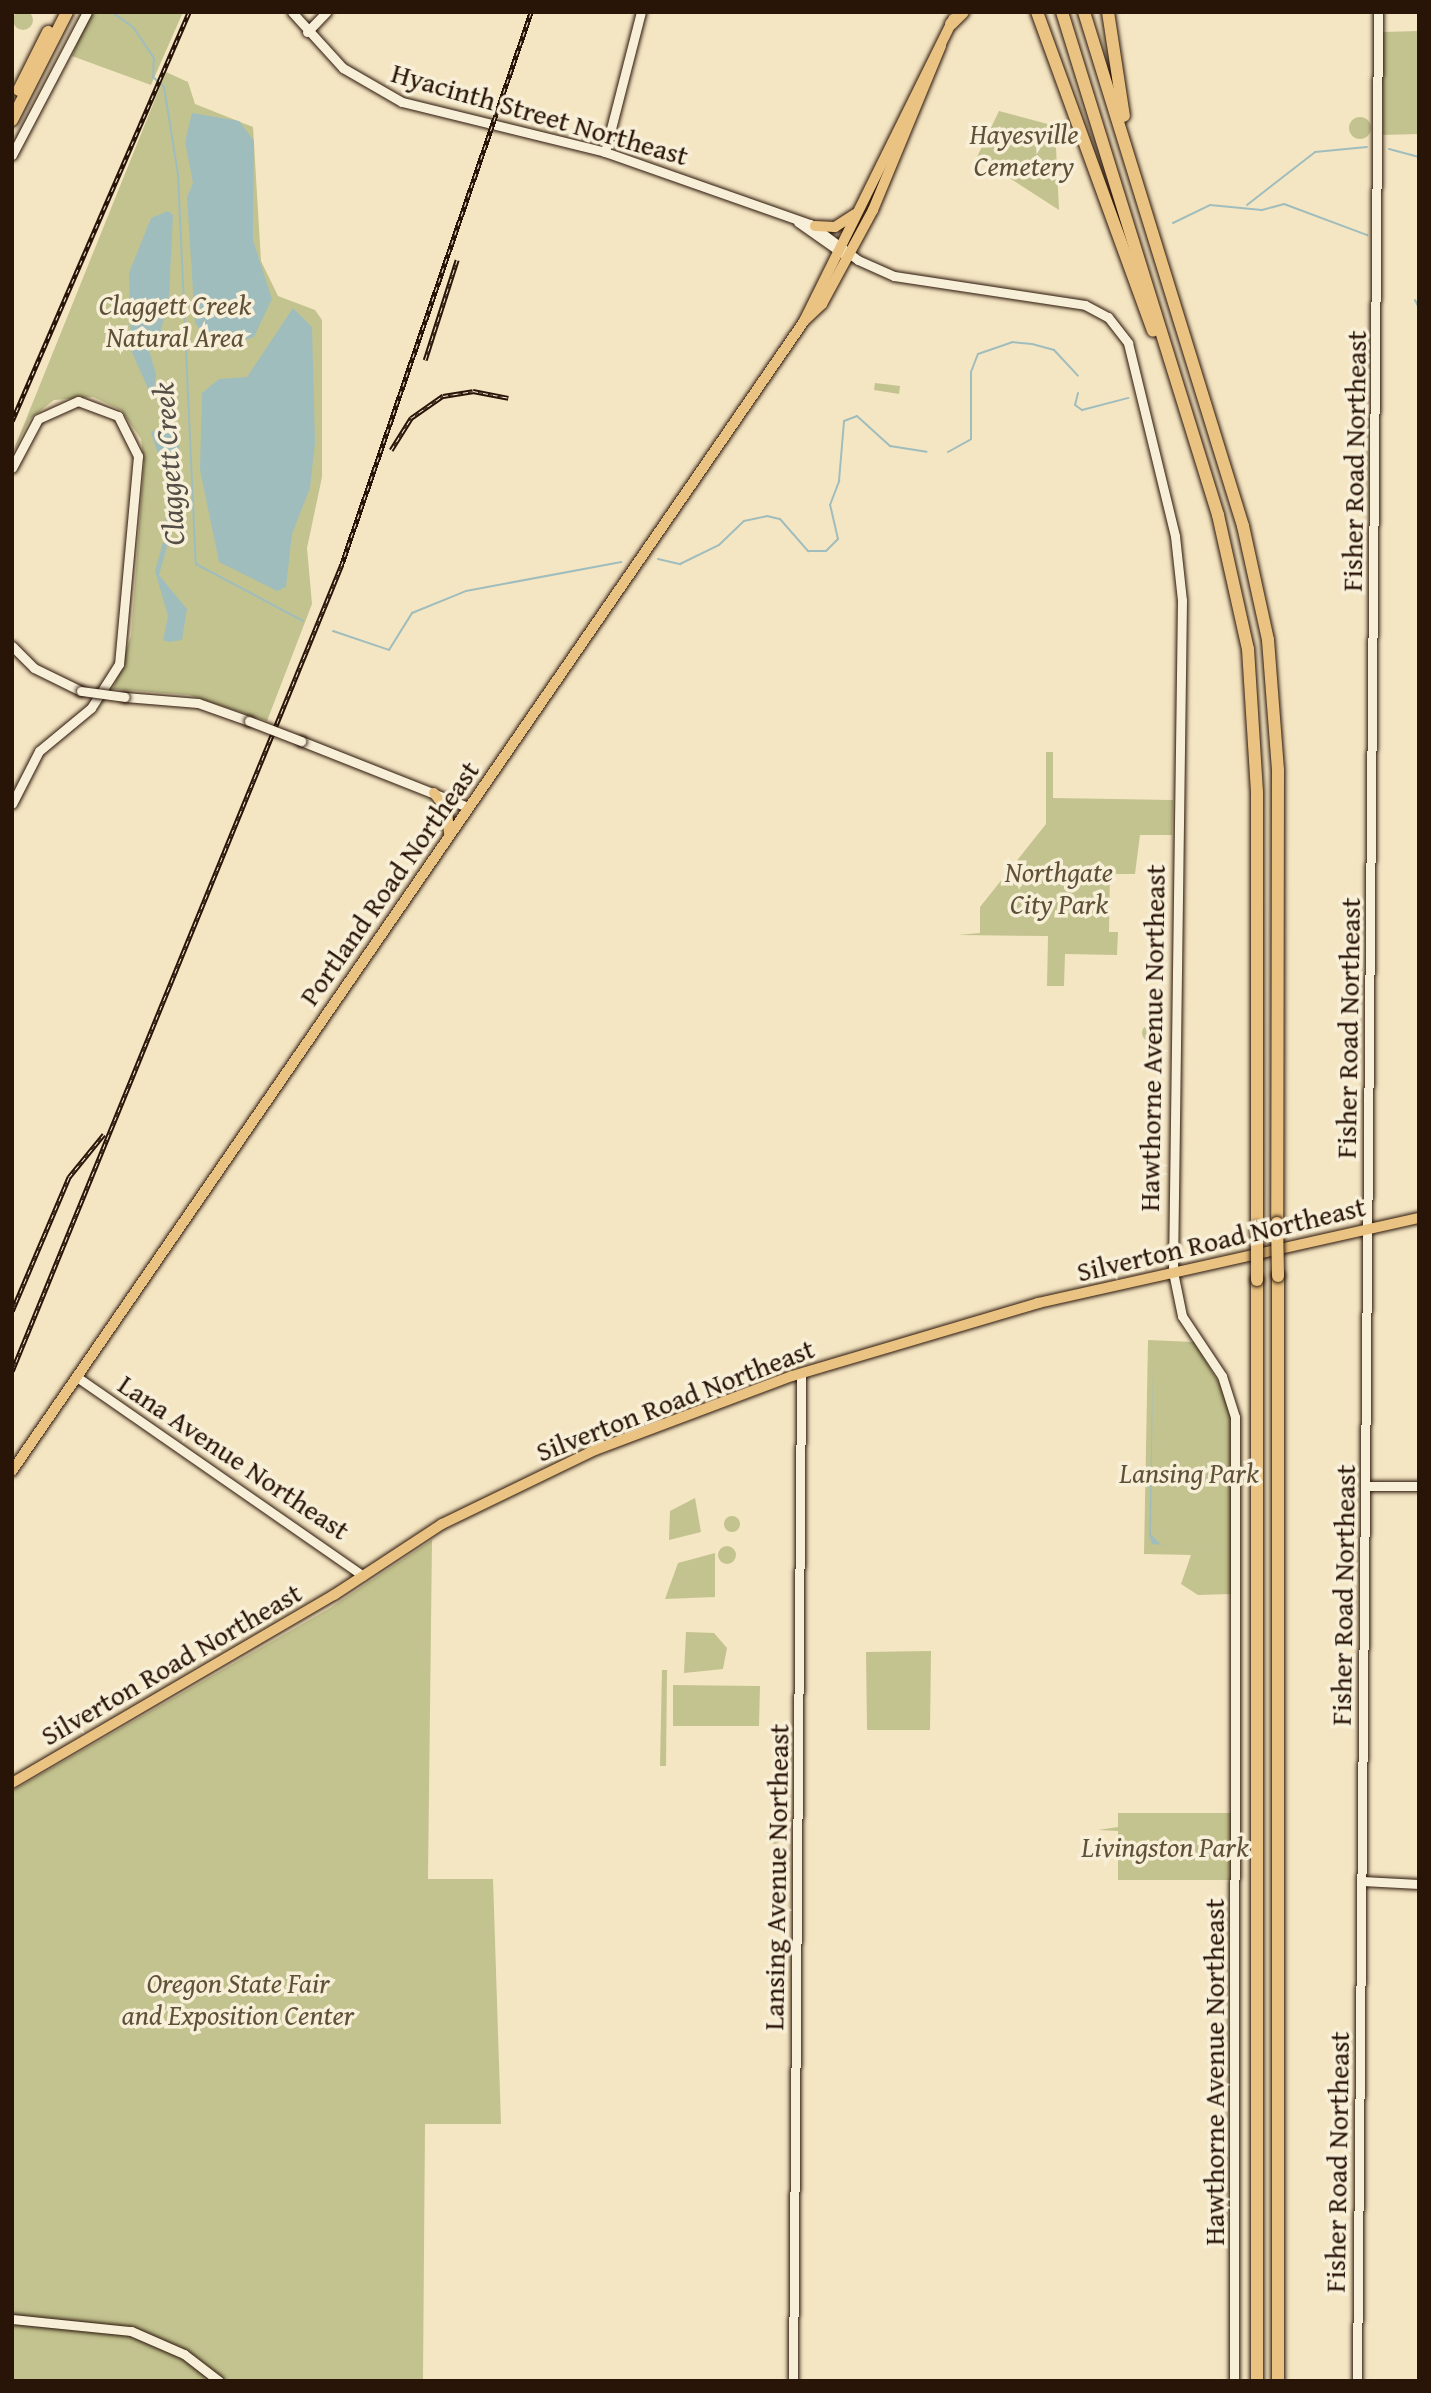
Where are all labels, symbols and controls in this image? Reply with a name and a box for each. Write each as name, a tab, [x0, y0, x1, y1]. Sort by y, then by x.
street label: Hyacinth Street Northeast	[388, 56, 692, 172]
park label: Hayesville Cemetery	[970, 117, 1078, 183]
park label: Claggett Creek Natural Area	[99, 288, 251, 354]
street label: Fisher Road Northeast	[1335, 330, 1373, 592]
water label: Claggett Creek	[144, 381, 192, 547]
street label: Portland Road Northeast	[292, 754, 486, 1012]
park label: Northgate City Park	[1005, 855, 1113, 921]
street label: Hawthorne Avenue Northeast	[1132, 864, 1172, 1212]
street label: Fisher Road Northeast	[1329, 897, 1367, 1159]
street label: Silverton Road Northeast	[1073, 1189, 1369, 1289]
street label: Silverton Road Northeast	[531, 1331, 819, 1469]
street label: Lana Avenue Northeast	[112, 1367, 356, 1547]
park label: Lansing Park	[1119, 1456, 1259, 1490]
street label: Fisher Road Northeast	[1324, 1464, 1362, 1726]
street label: Silverton Road Northeast	[35, 1576, 307, 1752]
street label: Lansing Avenue Northeast	[757, 1723, 795, 2031]
park label: Livingston Park	[1081, 1830, 1249, 1864]
street label: Hawthorne Avenue Northeast	[1197, 1898, 1231, 2246]
park label: Oregon State Fair and Exposition Center	[122, 1966, 354, 2032]
street label: Fisher Road Northeast	[1318, 2031, 1356, 2293]

